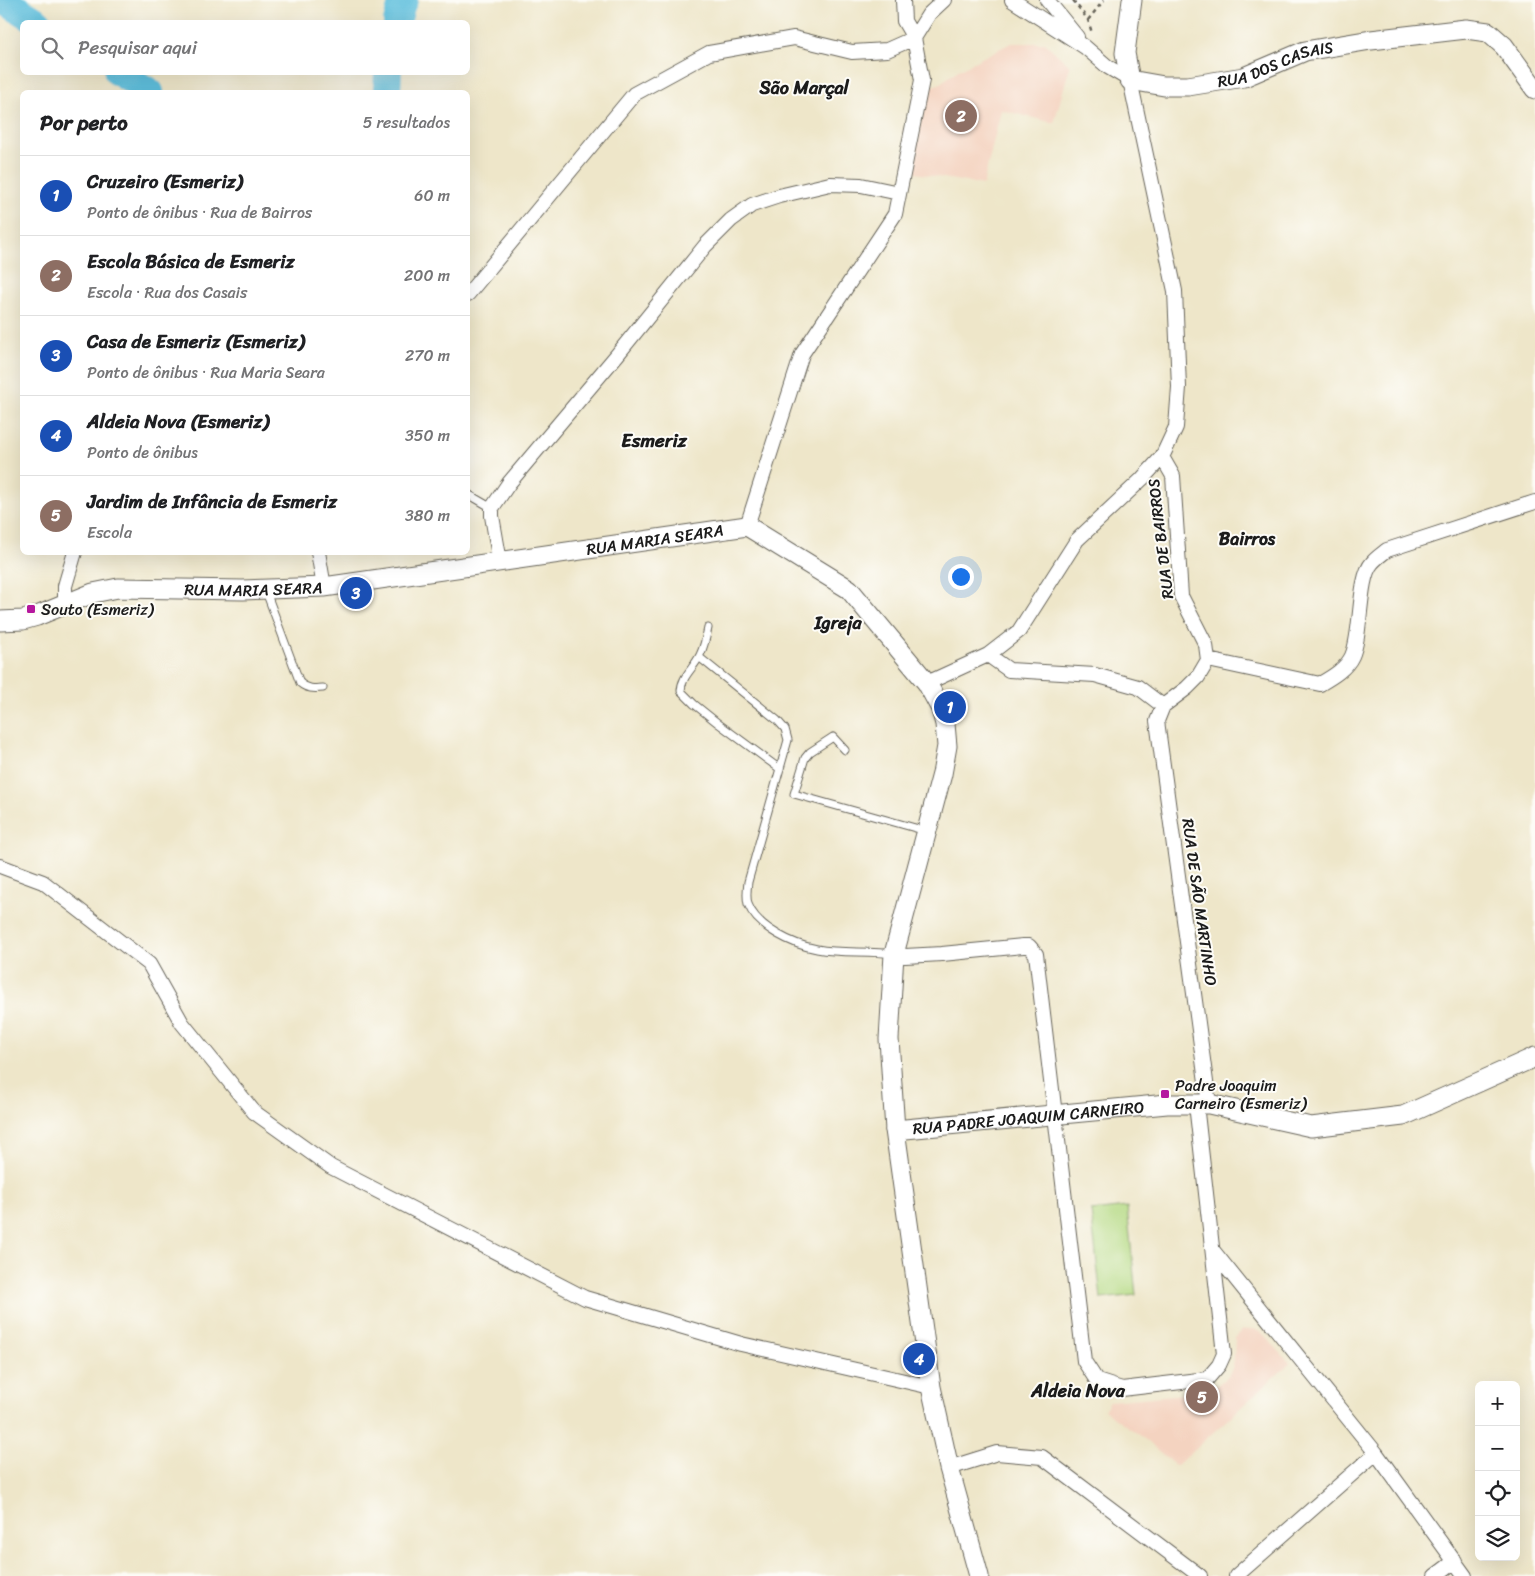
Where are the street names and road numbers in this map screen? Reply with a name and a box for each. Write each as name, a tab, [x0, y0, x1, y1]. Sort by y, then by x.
street label: RUA DOS CASAIS	[1215, 32, 1336, 96]
street label: RUA DE BAIRROS	[1139, 477, 1182, 601]
street label: RUA MARIA SEARA	[584, 516, 725, 564]
street label: RUA MARIA SEARA	[184, 573, 323, 605]
street label: RUA DE SÃO MARTINHO	[1173, 816, 1226, 988]
street label: RUA PADRE JOAQUIM CARNEIRO	[911, 1092, 1146, 1143]

